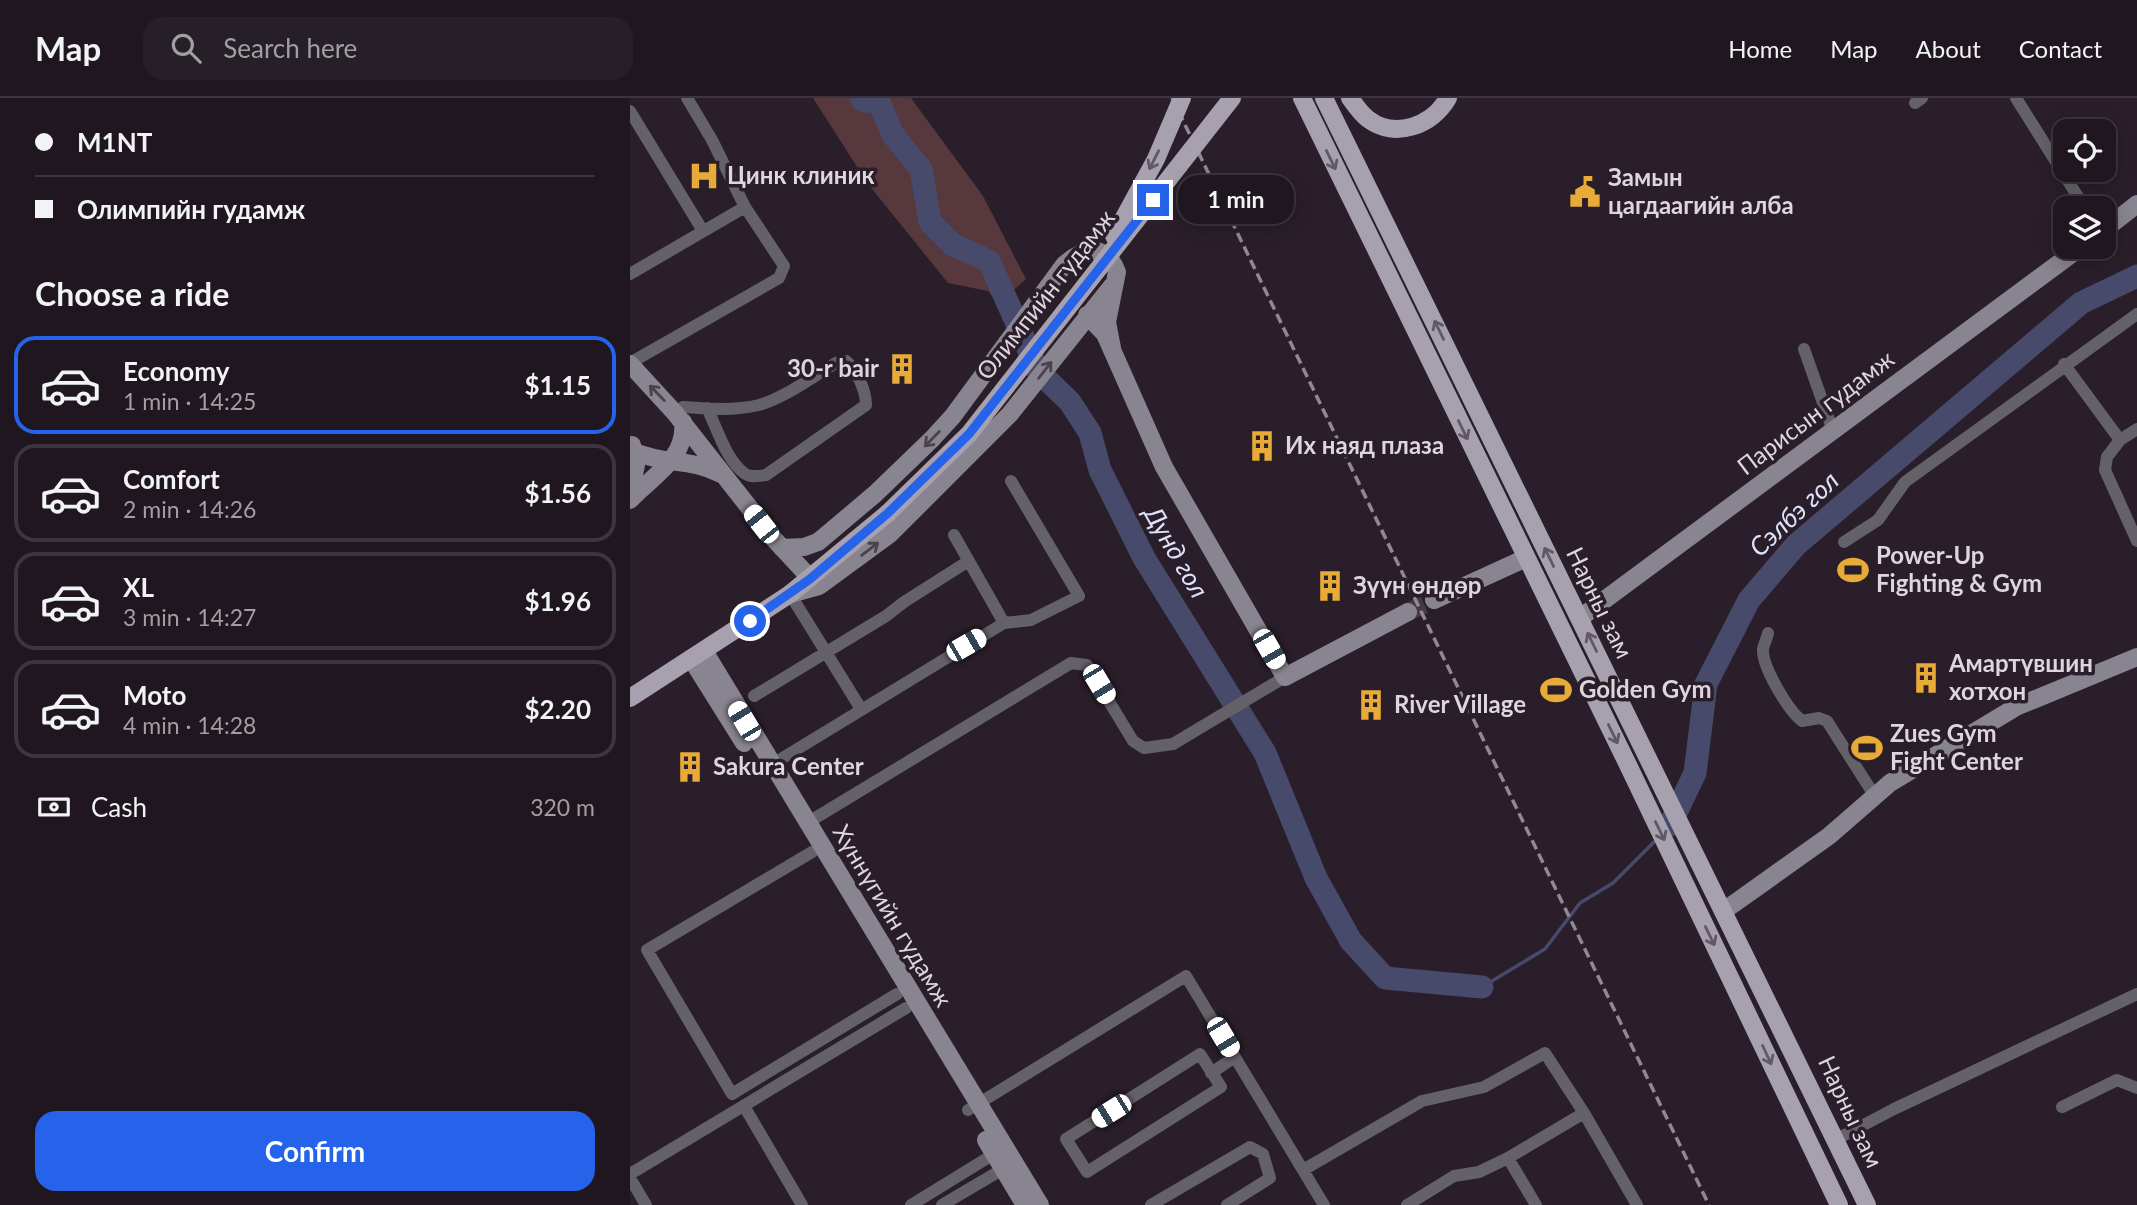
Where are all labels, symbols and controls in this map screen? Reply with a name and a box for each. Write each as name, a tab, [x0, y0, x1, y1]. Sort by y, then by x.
search box	[143, 17, 633, 80]
text: Map	[35, 28, 101, 68]
icon: search	[167, 29, 205, 67]
text: Search here	[223, 32, 357, 64]
text: Home	[1728, 34, 1792, 63]
text: Map	[1830, 34, 1878, 63]
text: About	[1916, 34, 1981, 63]
text: Contact	[2019, 34, 2102, 63]
map controls	[2053, 119, 2116, 259]
button: locate	[2053, 119, 2116, 182]
text: M1NT	[77, 126, 152, 158]
one-way arrow	[1147, 149, 1161, 170]
one-way arrow	[1325, 149, 1339, 169]
hospital icon: Цинк клиник	[687, 159, 721, 193]
place label: Цинк клиник	[727, 160, 874, 189]
place label: Замын цагдаагийн алба	[1608, 162, 1794, 219]
public building icon: Замын цагдаагийн алба	[1568, 175, 1602, 209]
callout: 1 min	[1178, 176, 1293, 224]
route end	[1137, 184, 1169, 216]
text: 1 min	[1207, 185, 1265, 213]
text: Олимпийн гудамж	[77, 193, 305, 225]
button: layers	[2053, 196, 2116, 259]
street label: Олимпийн гудамж	[970, 203, 1120, 385]
text: Choose a ride	[35, 274, 229, 313]
one-way arrow	[1432, 320, 1446, 341]
street label: Парисын гудамж	[1731, 343, 1899, 480]
building icon: 30-r bair	[885, 352, 919, 386]
place label: 30-r bair	[787, 353, 879, 382]
icon: car	[39, 354, 102, 417]
text: Economy	[123, 355, 229, 387]
one-way arrow	[1038, 361, 1053, 379]
text: $1.15	[525, 369, 591, 401]
one-way arrow	[648, 385, 665, 402]
text: 1 min · 14:25	[123, 387, 256, 415]
one-way arrow	[1456, 419, 1470, 440]
building icon: Их наяд плаза	[1245, 429, 1279, 463]
one-way arrow	[923, 430, 940, 447]
place label: Их наяд плаза	[1285, 430, 1444, 459]
icon: car	[39, 462, 102, 525]
text: Comfort	[123, 463, 220, 495]
water label: Сэлбэ гол	[1742, 464, 1845, 563]
text: $1.56	[525, 477, 591, 509]
text: 2 min · 14:26	[123, 495, 256, 523]
water label: Дунд гол	[1137, 498, 1216, 603]
car	[740, 501, 783, 547]
place label: Power-Up Fighting & Gym	[1876, 540, 2042, 597]
one-way arrow	[860, 542, 879, 556]
street label: Нарны зам	[1561, 542, 1640, 663]
one-way arrow	[1542, 547, 1556, 568]
sports icon: Power-Up Fighting & Gym	[1836, 553, 1870, 587]
building icon: Зүүн өндөр	[1313, 569, 1347, 603]
icon: car	[39, 570, 102, 633]
place label: Зүүн өндөр	[1353, 570, 1481, 599]
text: XL	[123, 571, 154, 603]
text: $1.96	[525, 585, 591, 617]
text: 3 min · 14:27	[123, 603, 256, 631]
route start	[734, 605, 766, 637]
car	[943, 625, 990, 665]
car	[1250, 626, 1289, 672]
one-way arrow	[1584, 632, 1598, 653]
place label: Амартүвшин хотхон	[1948, 648, 2093, 705]
car	[1080, 661, 1119, 707]
building icon: Амартүвшин хотхон	[1909, 661, 1943, 695]
sports icon: Golden Gym	[1539, 673, 1573, 707]
place label: Golden Gym	[1579, 674, 1712, 703]
icon: car	[39, 678, 102, 741]
text: Moto	[123, 679, 186, 711]
building icon: River Village	[1354, 688, 1388, 722]
place label: River Village	[1394, 689, 1526, 718]
text: $2.20	[525, 693, 591, 725]
car	[725, 698, 764, 744]
text: 4 min · 14:28	[123, 711, 256, 739]
place label: Zues Gym Fight Center	[1890, 718, 2023, 775]
one-way arrow	[1606, 723, 1620, 744]
sports icon: Zues Gym Fight Center	[1850, 731, 1884, 765]
building icon: Sakura Center	[673, 750, 707, 784]
place label: Sakura Center	[713, 751, 864, 780]
icon: cash	[35, 788, 73, 826]
text: Cash	[91, 791, 147, 823]
text: 320 m	[530, 793, 595, 821]
street label: Хүннүгийн гудамж	[828, 819, 959, 1012]
one-way arrow	[1654, 820, 1667, 841]
one-way arrow	[1704, 925, 1718, 946]
car	[1204, 1014, 1243, 1060]
one-way arrow	[1761, 1044, 1774, 1065]
street label: Нарны зам	[1813, 1051, 1890, 1172]
car	[1088, 1091, 1135, 1131]
button: Confirm	[35, 1111, 595, 1191]

